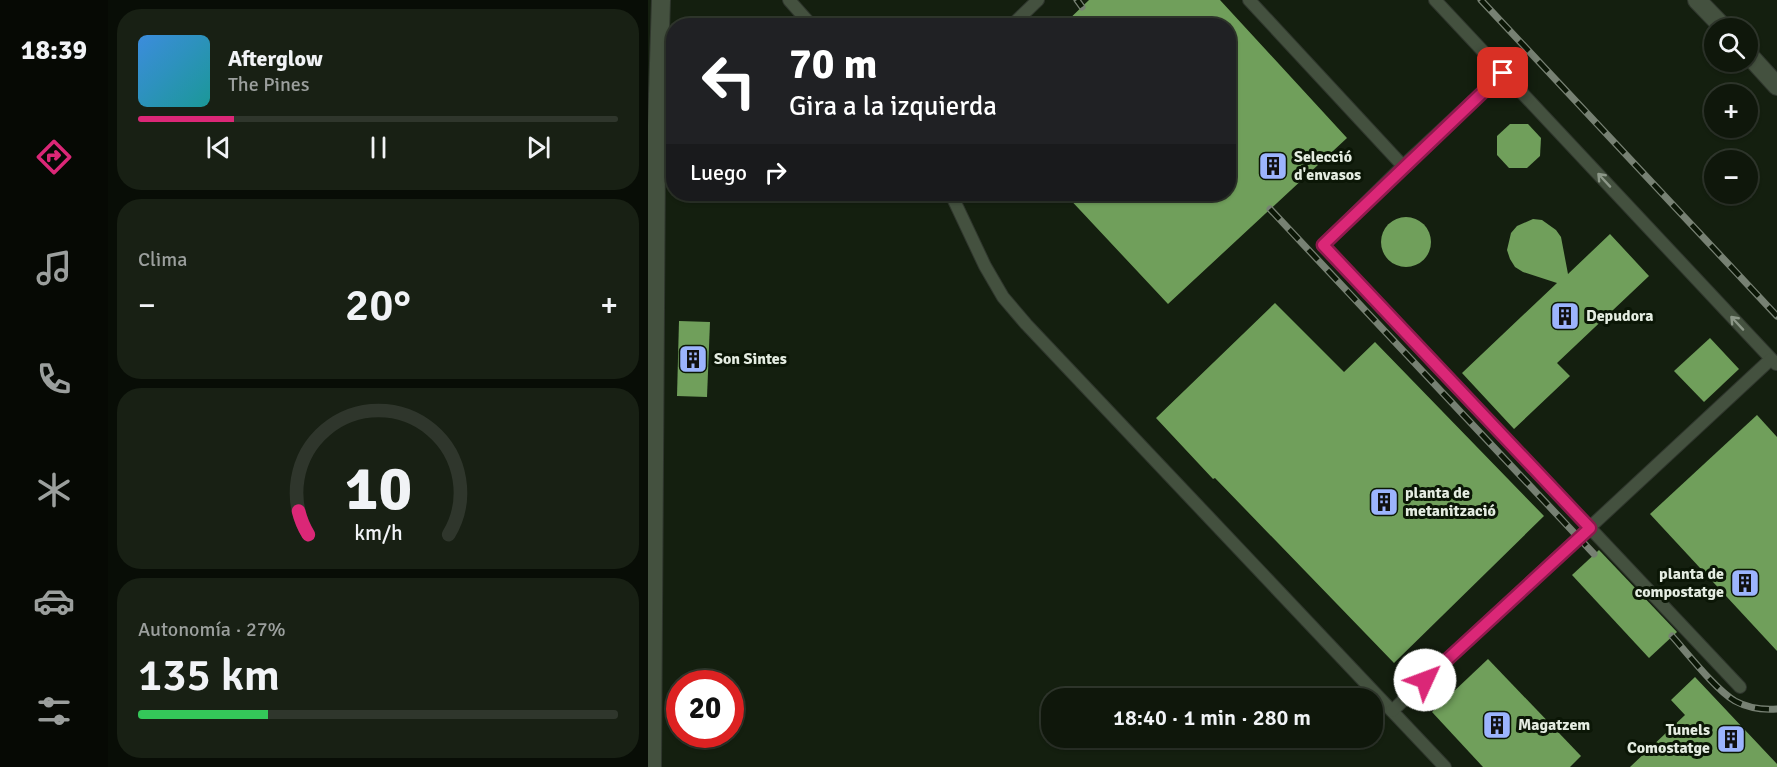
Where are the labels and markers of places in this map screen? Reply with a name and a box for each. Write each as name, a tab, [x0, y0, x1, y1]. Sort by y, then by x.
pin	[1477, 47, 1528, 98]
place label: Selecció d'envasos	[1294, 147, 1361, 185]
building icon: Selecció d'envasos	[1257, 150, 1289, 182]
building icon: Depudora	[1549, 300, 1581, 332]
place label: Depudora	[1586, 306, 1653, 326]
building icon: Son Sintes	[677, 343, 709, 375]
place label: Son Sintes	[714, 349, 787, 369]
place label: planta de metanització	[1405, 483, 1496, 521]
building icon: planta de metanització	[1368, 486, 1400, 518]
place label: planta de compostatge	[1635, 564, 1724, 602]
building icon: planta de compostatge	[1729, 567, 1761, 599]
building icon: Magatzem	[1481, 709, 1513, 741]
place label: Magatzem	[1518, 715, 1590, 735]
place label: Tunels Comostatge	[1627, 720, 1710, 758]
building icon: Tunels Comostatge	[1715, 723, 1747, 755]

